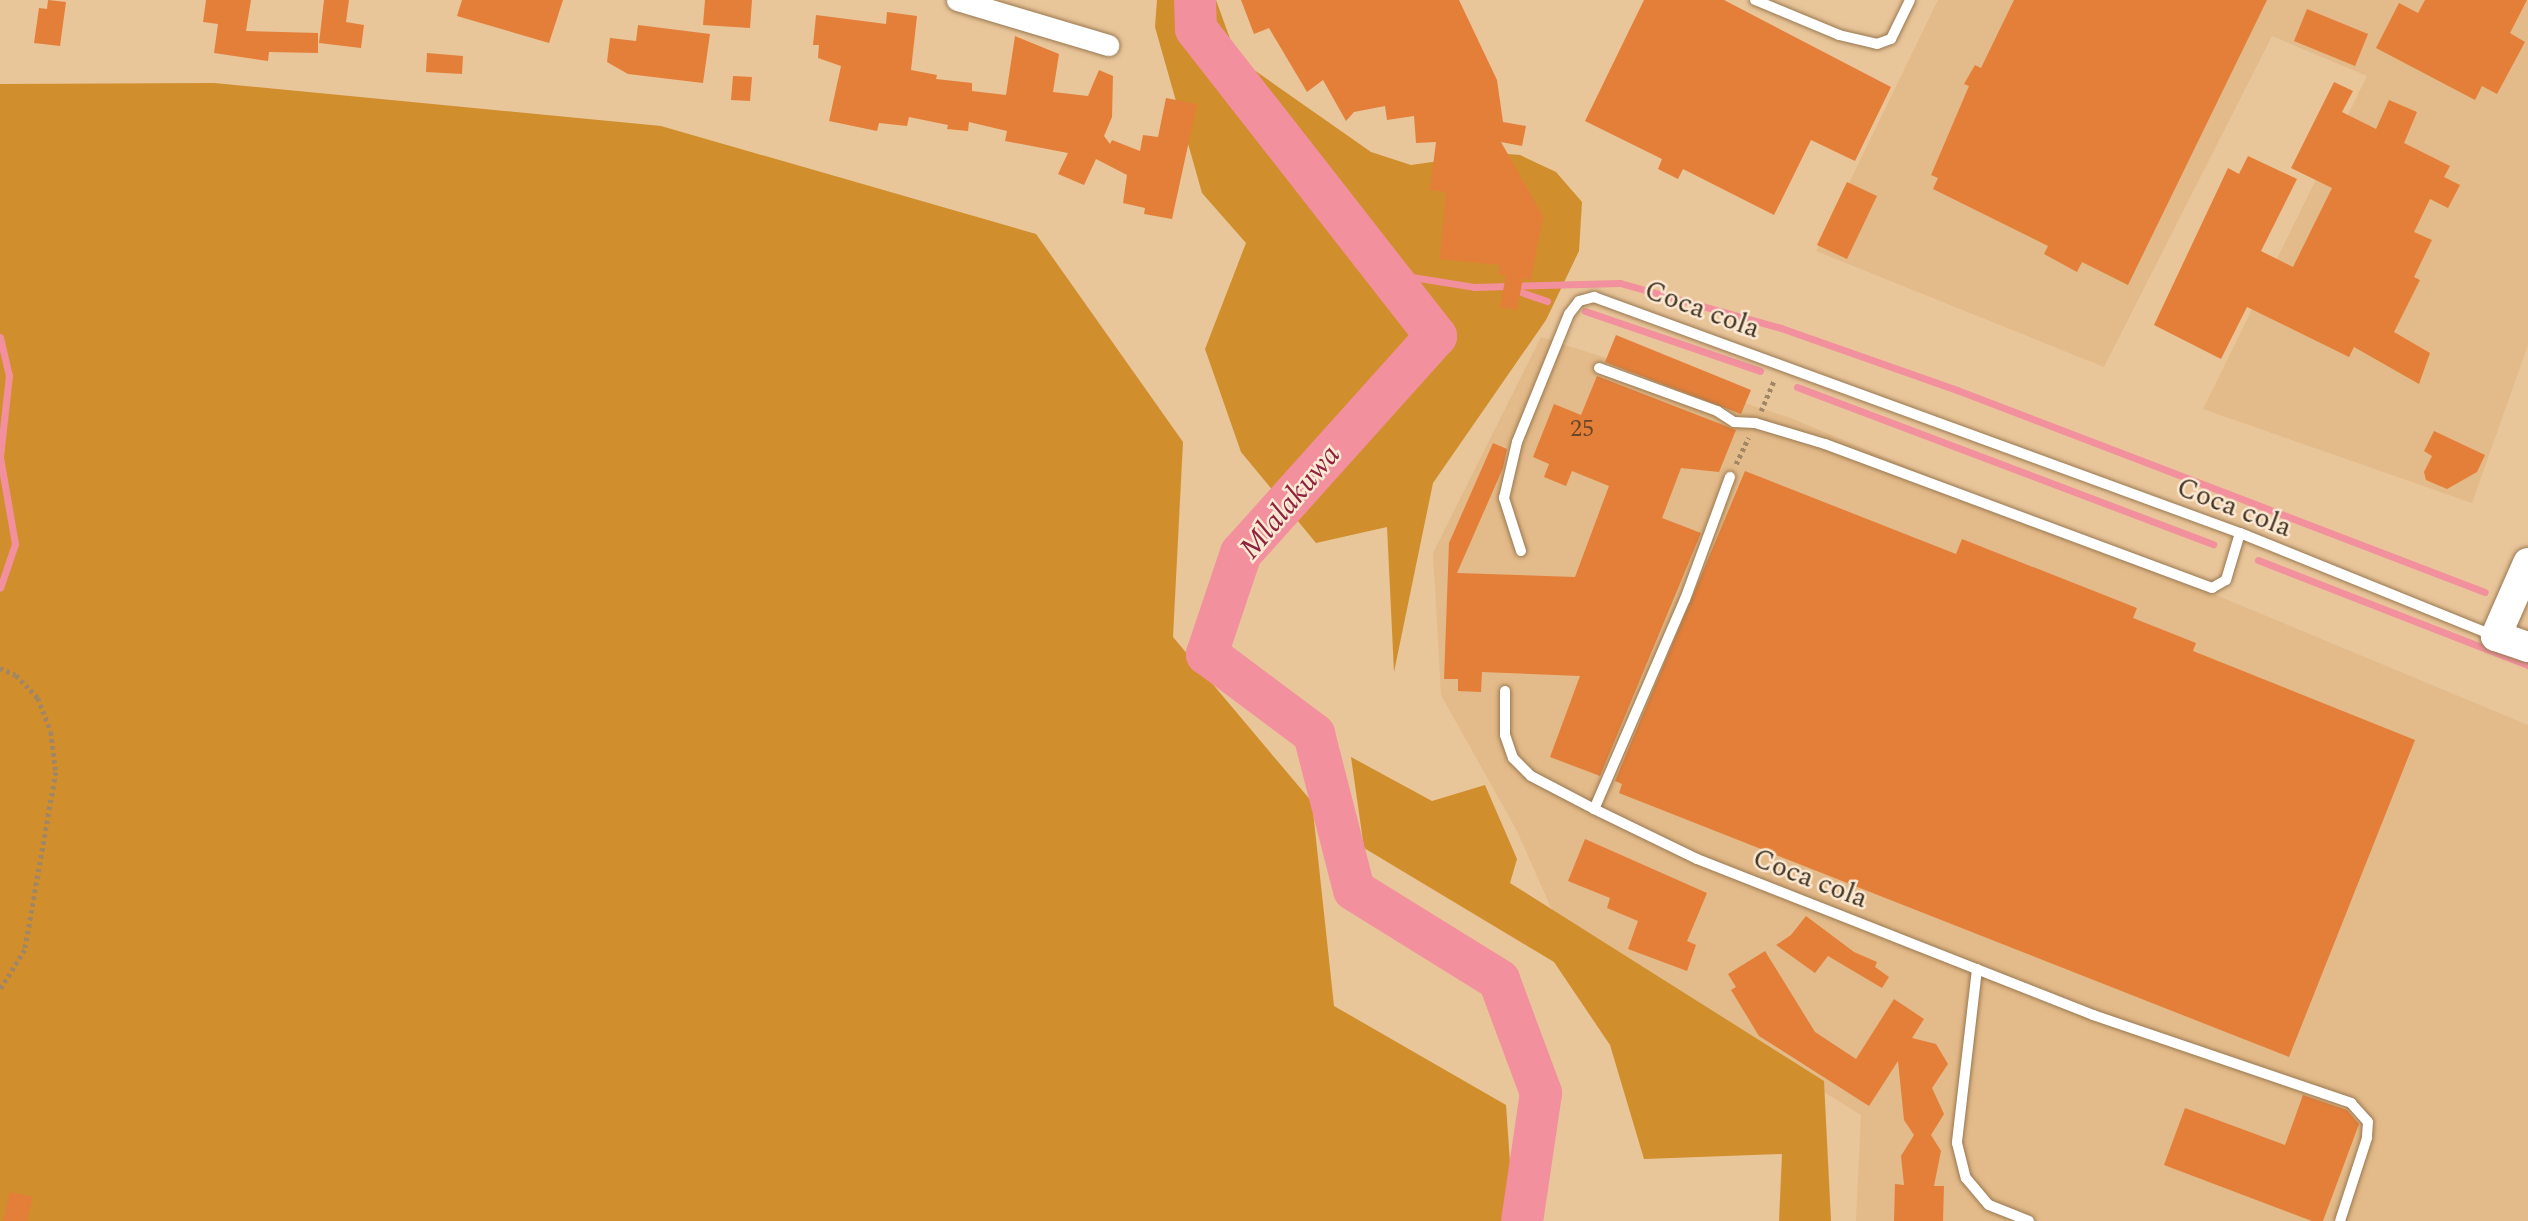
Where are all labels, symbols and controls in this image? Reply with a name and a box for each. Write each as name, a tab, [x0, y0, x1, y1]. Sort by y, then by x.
street label: Coca cola	[1640, 274, 1764, 346]
house number: 25	[1570, 416, 1594, 444]
water label: Mlalakuwa	[1232, 438, 1348, 566]
street label: Coca cola	[2172, 471, 2296, 545]
street label: Coca cola	[1748, 842, 1872, 916]

